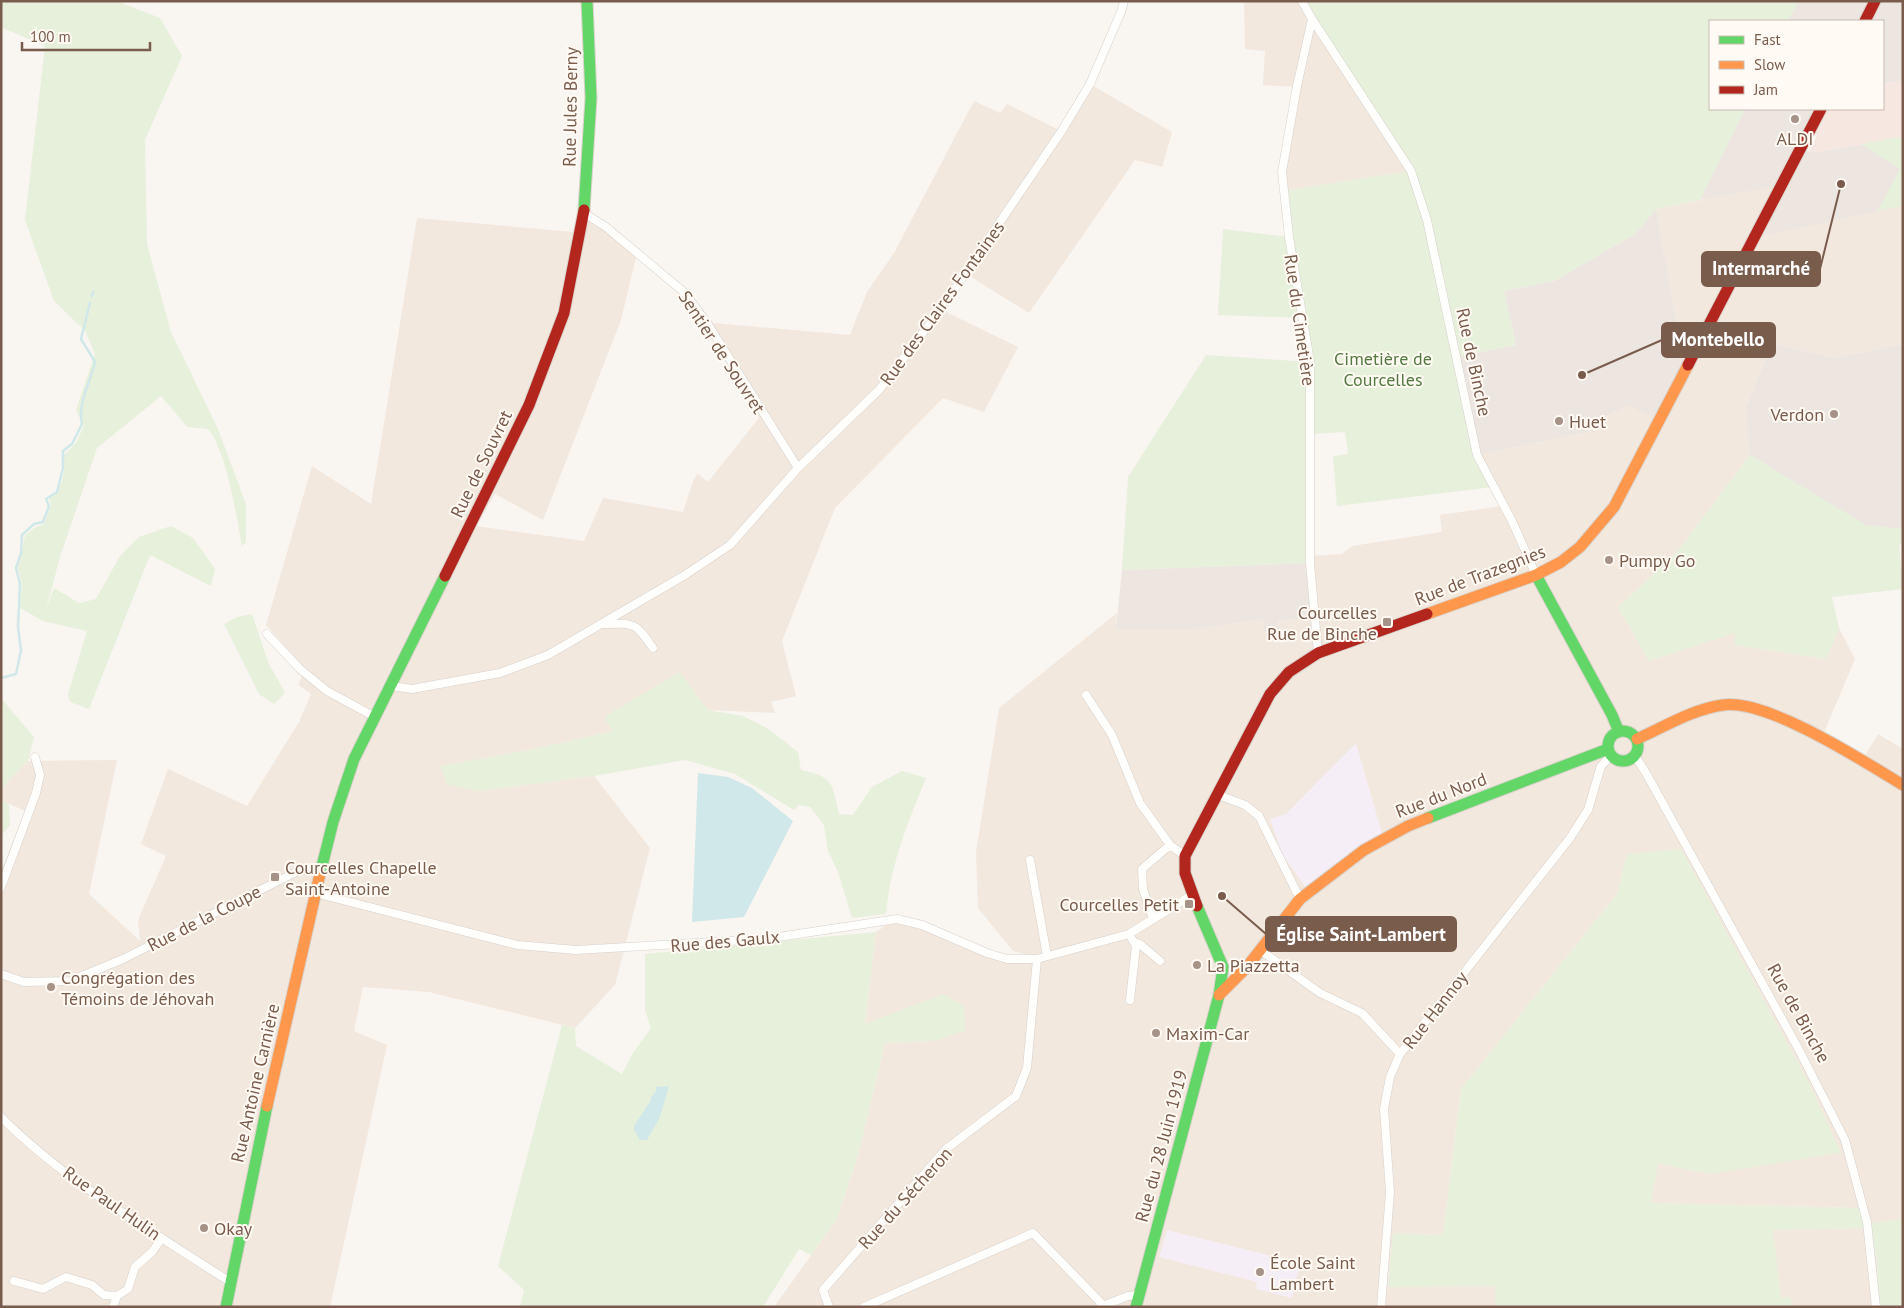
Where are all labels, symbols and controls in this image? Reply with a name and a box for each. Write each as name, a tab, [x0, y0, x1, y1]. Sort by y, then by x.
scale bar	[22, 20, 150, 52]
legend	[1709, 20, 1884, 110]
text: 100 m	[30, 27, 71, 46]
text: Fast	[1754, 30, 1781, 49]
street label: Rue Jules Berny	[557, 46, 583, 167]
text: Slow	[1754, 55, 1785, 74]
text: Jam	[1753, 80, 1778, 99]
marker: ALDI	[1789, 113, 1801, 125]
place label: ALDI	[1777, 127, 1813, 150]
street label: Rue des Claires Fontaines	[875, 216, 1009, 390]
callout: Intermarché	[1702, 252, 1820, 286]
street label: Rue du Cimetière	[1279, 253, 1321, 387]
text: Intermarché	[1712, 256, 1810, 280]
street label: Sentier de Souvret	[674, 286, 770, 418]
street label: Rue de Binche	[1451, 306, 1497, 418]
callout: Montebello	[1662, 323, 1775, 357]
text: Montebello	[1671, 327, 1765, 351]
park label: Cimetière de Courcelles	[1334, 347, 1432, 391]
place label: Verdon	[1769, 403, 1824, 426]
street label: Rue de Souvret	[445, 406, 517, 522]
marker: Verdon	[1828, 408, 1840, 420]
place label: Huet	[1569, 410, 1606, 433]
marker: Huet	[1553, 415, 1565, 427]
street label: Rue de Trazegnies	[1411, 540, 1549, 610]
place label: Pumpy Go	[1619, 549, 1695, 572]
marker: Pumpy Go	[1603, 554, 1615, 566]
place label: Courcelles Rue de Binche	[1267, 601, 1377, 645]
marker: Courcelles Rue de Binche	[1381, 616, 1393, 628]
street label: Rue du Nord	[1392, 767, 1490, 823]
place label: Courcelles Chapelle Saint-Antoine	[285, 856, 437, 900]
marker: Courcelles Chapelle Saint-Antoine	[269, 871, 281, 883]
street label: Rue de la Coupe	[143, 879, 265, 957]
place label: Courcelles Petit	[1059, 893, 1179, 916]
marker: Courcelles Petit	[1183, 898, 1195, 910]
callout: Église Saint-Lambert	[1266, 917, 1456, 951]
text: Église Saint-Lambert	[1276, 922, 1446, 946]
street label: Rue des Gaulx	[669, 925, 781, 957]
place label: La Piazzetta	[1207, 954, 1300, 977]
marker: La Piazzetta	[1191, 959, 1203, 971]
street label: Rue de Binche	[1762, 959, 1836, 1067]
place label: Congrégation des Témoins de Jéhovah	[61, 966, 214, 1010]
street label: Rue Hannoy	[1397, 966, 1473, 1054]
marker: Congrégation des Témoins de Jéhovah	[45, 981, 57, 993]
street label: Rue Antoine Carnière	[226, 1001, 284, 1165]
place label: Maxim-Car	[1166, 1022, 1249, 1045]
marker: Maxim-Car	[1150, 1027, 1162, 1039]
street label: Rue du 28 Juin 1919	[1130, 1067, 1192, 1225]
street label: Rue du Sécheron	[853, 1142, 957, 1254]
street label: Rue Paul Hulin	[59, 1161, 165, 1245]
place label: Okay	[214, 1217, 253, 1240]
marker: Okay	[198, 1222, 210, 1234]
place label: École Saint Lambert	[1270, 1251, 1355, 1295]
marker: École Saint Lambert	[1254, 1266, 1266, 1278]

